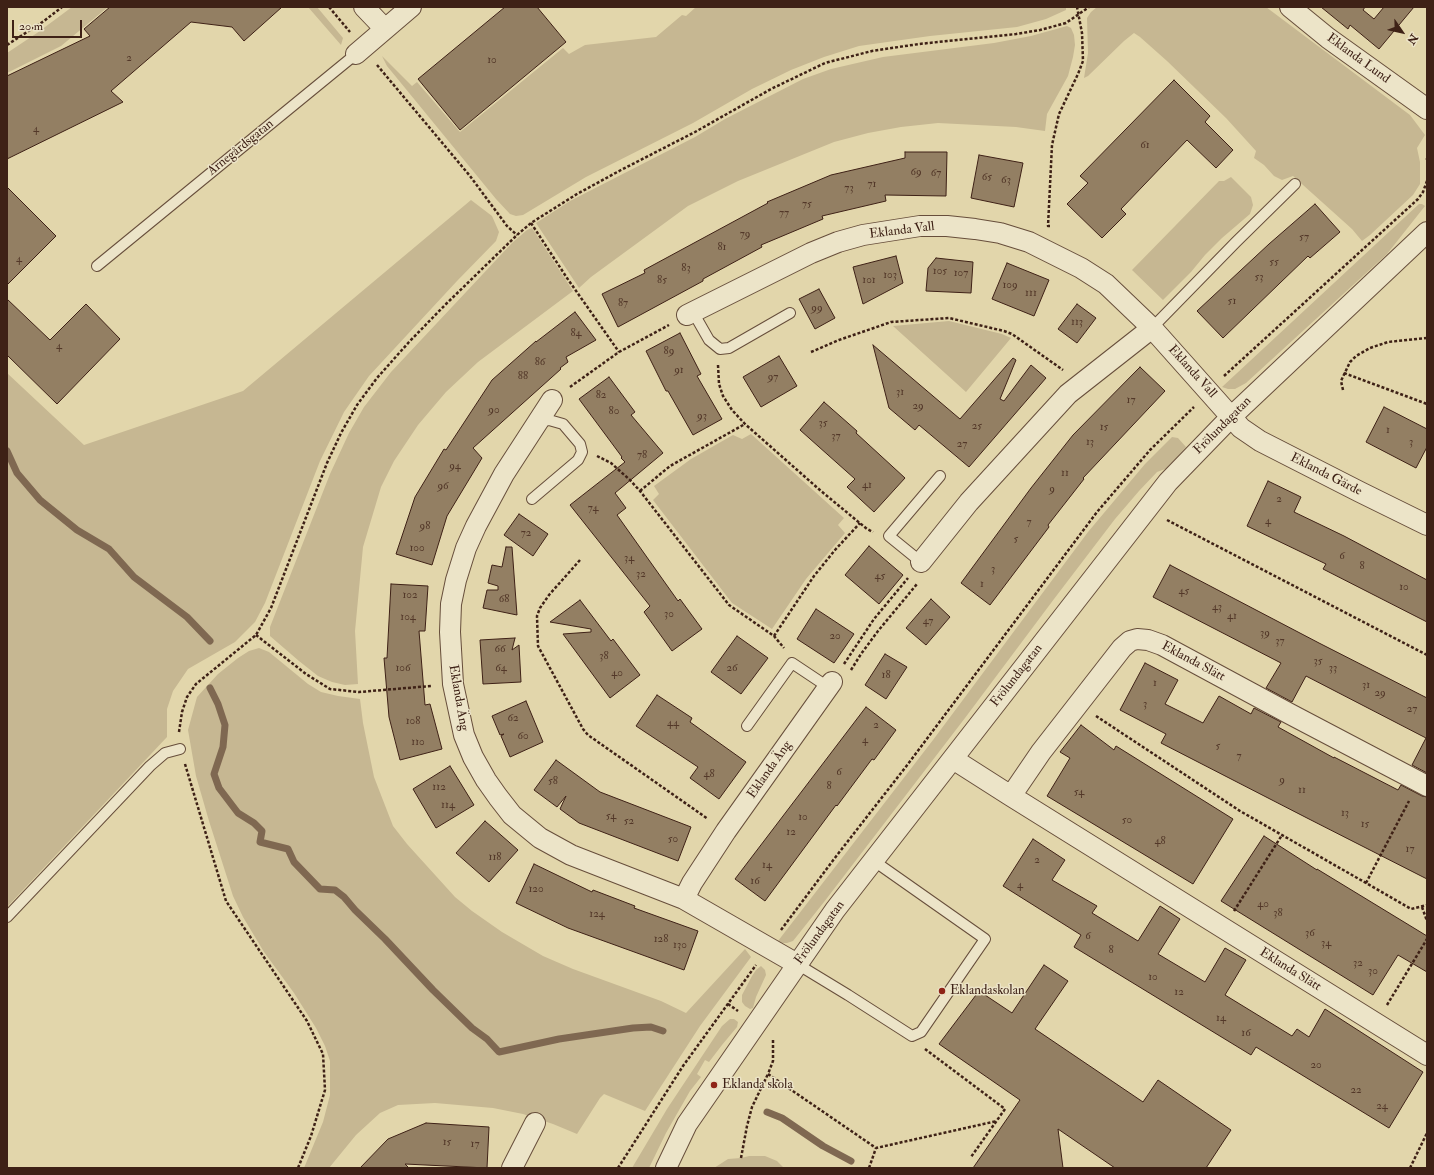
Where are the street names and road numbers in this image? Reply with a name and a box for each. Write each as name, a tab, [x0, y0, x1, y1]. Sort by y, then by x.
street label: Eklanda Lund	[1323, 31, 1393, 87]
street label: Arnegårdsgatan	[205, 117, 277, 179]
street label: Eklanda Vall	[869, 219, 935, 243]
street label: Eklanda Vall	[1164, 342, 1220, 402]
street label: Frölundagatan	[1191, 394, 1255, 458]
street label: Eklanda Gärde	[1288, 450, 1364, 500]
street label: Eklanda Slätt	[1159, 639, 1227, 685]
street label: Frölundagatan	[988, 642, 1046, 710]
street label: Eklanda Äng	[445, 664, 471, 732]
street label: Eklanda Äng	[744, 738, 796, 802]
street label: Frölundagatan	[792, 898, 848, 968]
street label: Eklanda Slätt	[1256, 945, 1324, 995]

